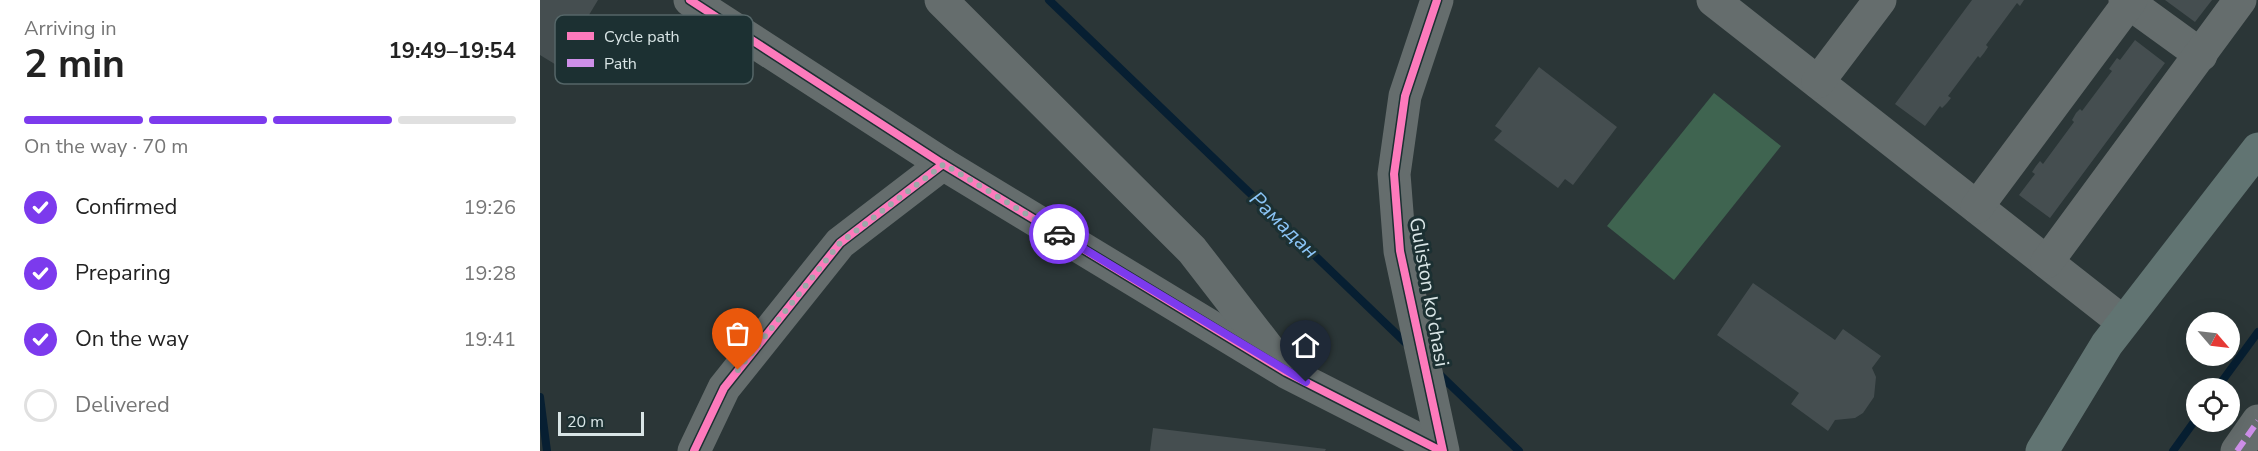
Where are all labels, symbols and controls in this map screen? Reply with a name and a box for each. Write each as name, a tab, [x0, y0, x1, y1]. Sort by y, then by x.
text: Arriving in	[24, 15, 117, 42]
legend	[555, 15, 753, 84]
text: Cycle path	[604, 26, 680, 48]
text: 19:49–19:54	[388, 36, 516, 66]
text: 2 min	[24, 38, 125, 91]
text: Path	[604, 53, 637, 75]
text: On the way · 70 m	[24, 133, 188, 160]
water label: Рамадан	[1243, 185, 1325, 265]
icon: check	[24, 191, 57, 224]
text: Confirmed	[75, 192, 177, 222]
text: 19:26	[463, 194, 516, 221]
courier	[1029, 204, 1089, 264]
street label: Guliston ko'chasi	[1403, 215, 1455, 369]
icon: car	[1043, 218, 1076, 251]
icon: check	[24, 257, 57, 290]
text: Preparing	[75, 258, 171, 288]
text: 19:28	[463, 260, 516, 287]
pin	[712, 308, 763, 370]
north arrow	[2186, 312, 2240, 366]
map controls	[2186, 312, 2240, 432]
icon: bag	[721, 317, 754, 350]
pin	[1280, 320, 1331, 382]
icon: check	[24, 323, 57, 356]
text: On the way	[75, 324, 189, 354]
text: 19:41	[463, 326, 516, 353]
icon: home	[1289, 329, 1322, 362]
button: locate	[2186, 378, 2240, 432]
text: Delivered	[75, 390, 170, 420]
scale bar	[558, 409, 644, 436]
text: 20 m	[567, 411, 604, 433]

